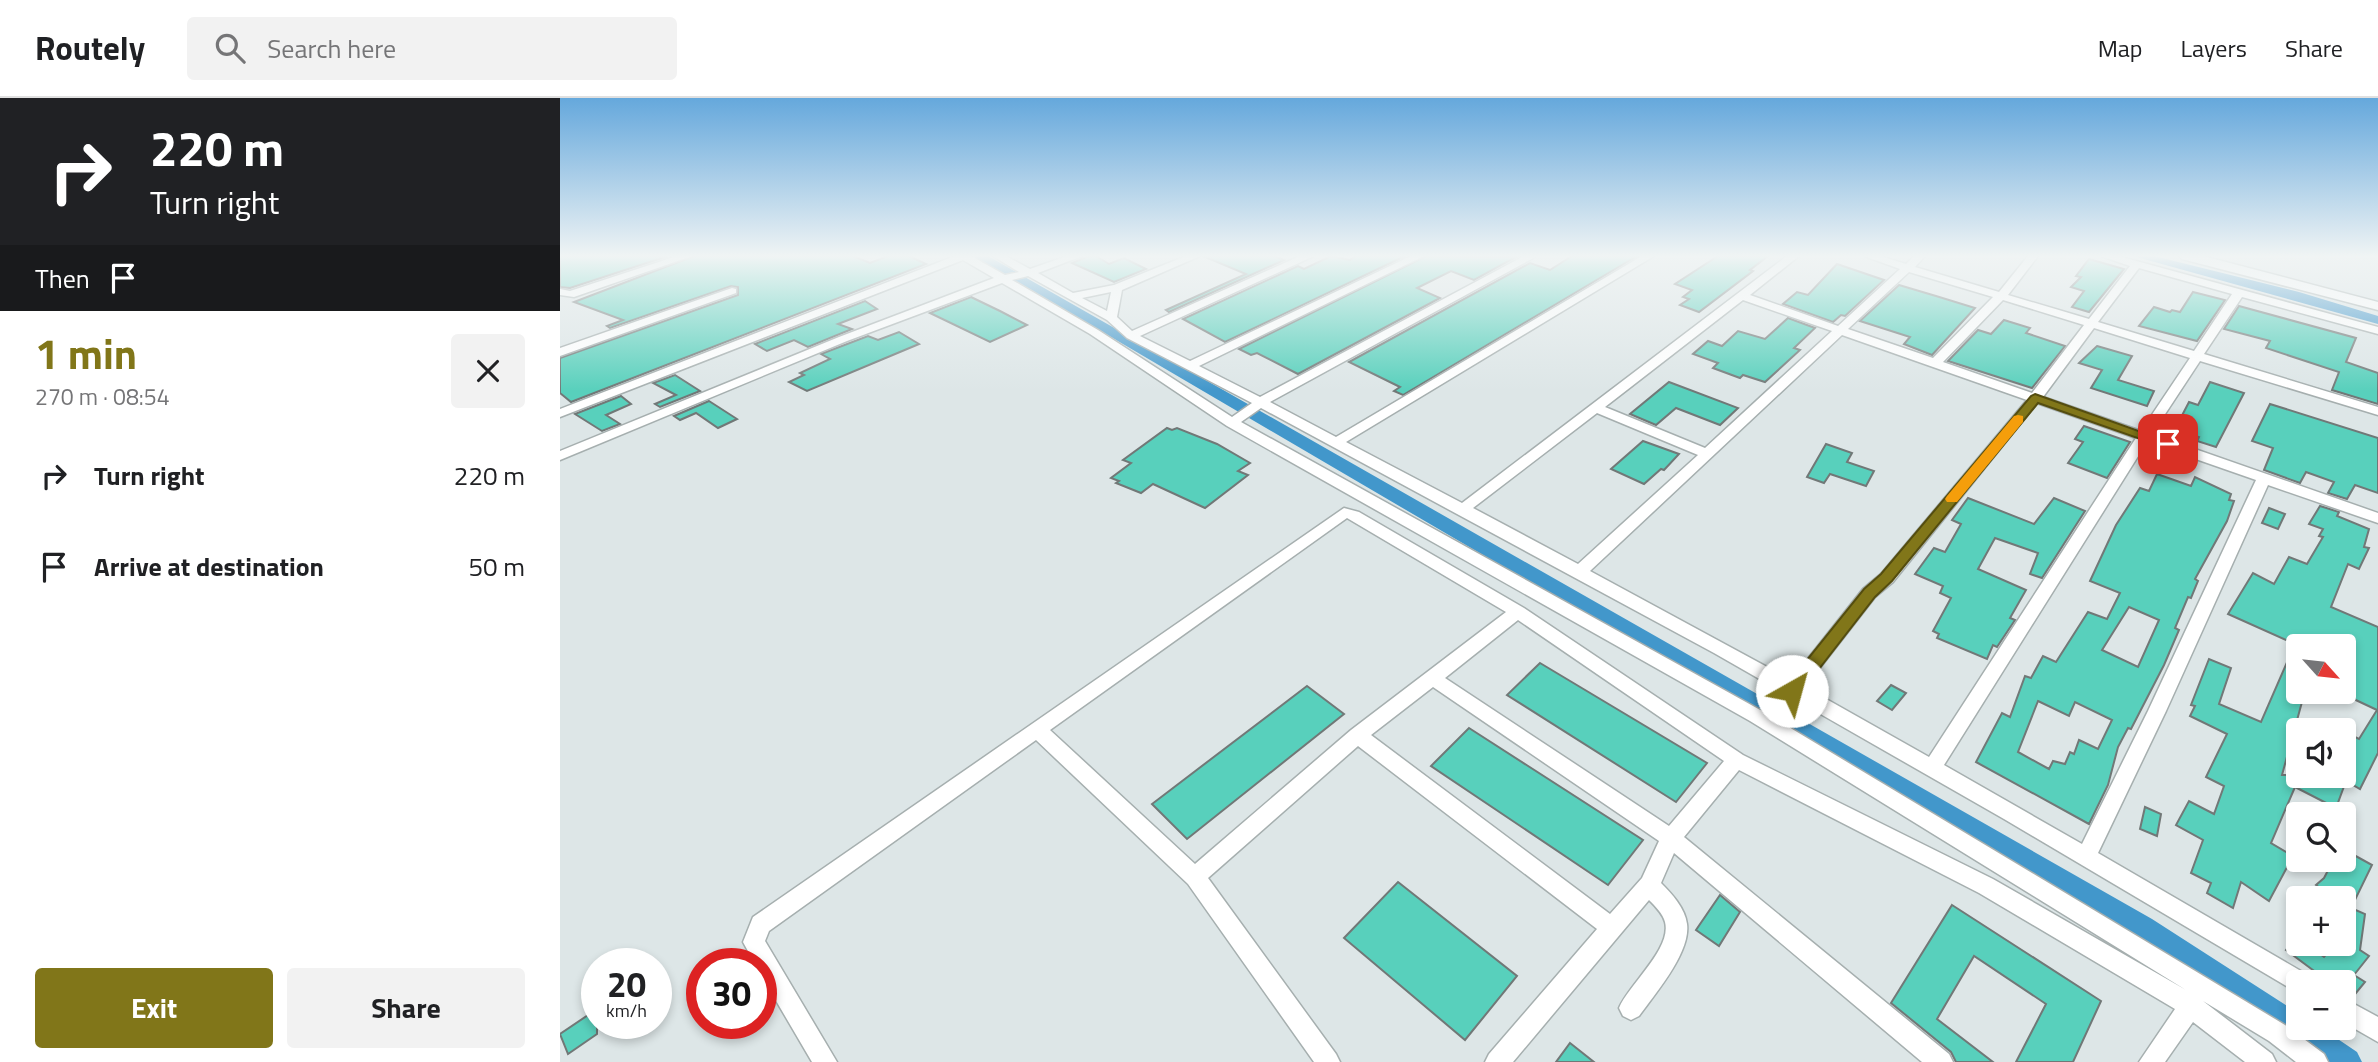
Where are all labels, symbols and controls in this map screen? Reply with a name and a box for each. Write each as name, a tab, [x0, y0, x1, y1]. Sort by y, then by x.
search box	[187, 17, 677, 80]
text: Routely	[35, 23, 145, 73]
icon: search	[211, 29, 249, 67]
text: Search here	[267, 29, 396, 68]
text: Map	[2098, 30, 2143, 66]
text: Layers	[2181, 30, 2247, 66]
text: Share	[2285, 30, 2343, 66]
text: 220 m	[150, 110, 284, 185]
icon: right	[35, 126, 126, 217]
text: Turn right	[150, 178, 279, 226]
text: Then	[35, 259, 90, 298]
icon: arrive	[104, 259, 142, 297]
text: 1 min	[35, 321, 137, 385]
button: close	[451, 334, 525, 408]
text: 270 m · 08:54	[35, 379, 170, 414]
pin	[2138, 414, 2198, 474]
icon: arrive	[2149, 425, 2187, 463]
text: Turn right	[94, 456, 205, 495]
text: 220 m	[454, 456, 525, 495]
icon: right	[35, 457, 73, 495]
text: Arrive at destination	[94, 547, 324, 586]
text: 50 m	[468, 547, 525, 586]
icon: arrive	[35, 548, 73, 586]
north arrow	[2286, 634, 2356, 704]
map controls	[2286, 634, 2356, 1040]
position arrow	[1755, 654, 1829, 728]
button: sound	[2286, 718, 2356, 788]
button: search	[2286, 802, 2356, 872]
button: +	[2286, 886, 2356, 956]
speed limit sign: 30	[686, 948, 777, 1039]
text: 20	[607, 957, 646, 1011]
button: Exit	[35, 968, 273, 1048]
button: Share	[287, 968, 525, 1048]
button: −	[2286, 970, 2356, 1040]
text: km/h	[606, 997, 647, 1024]

